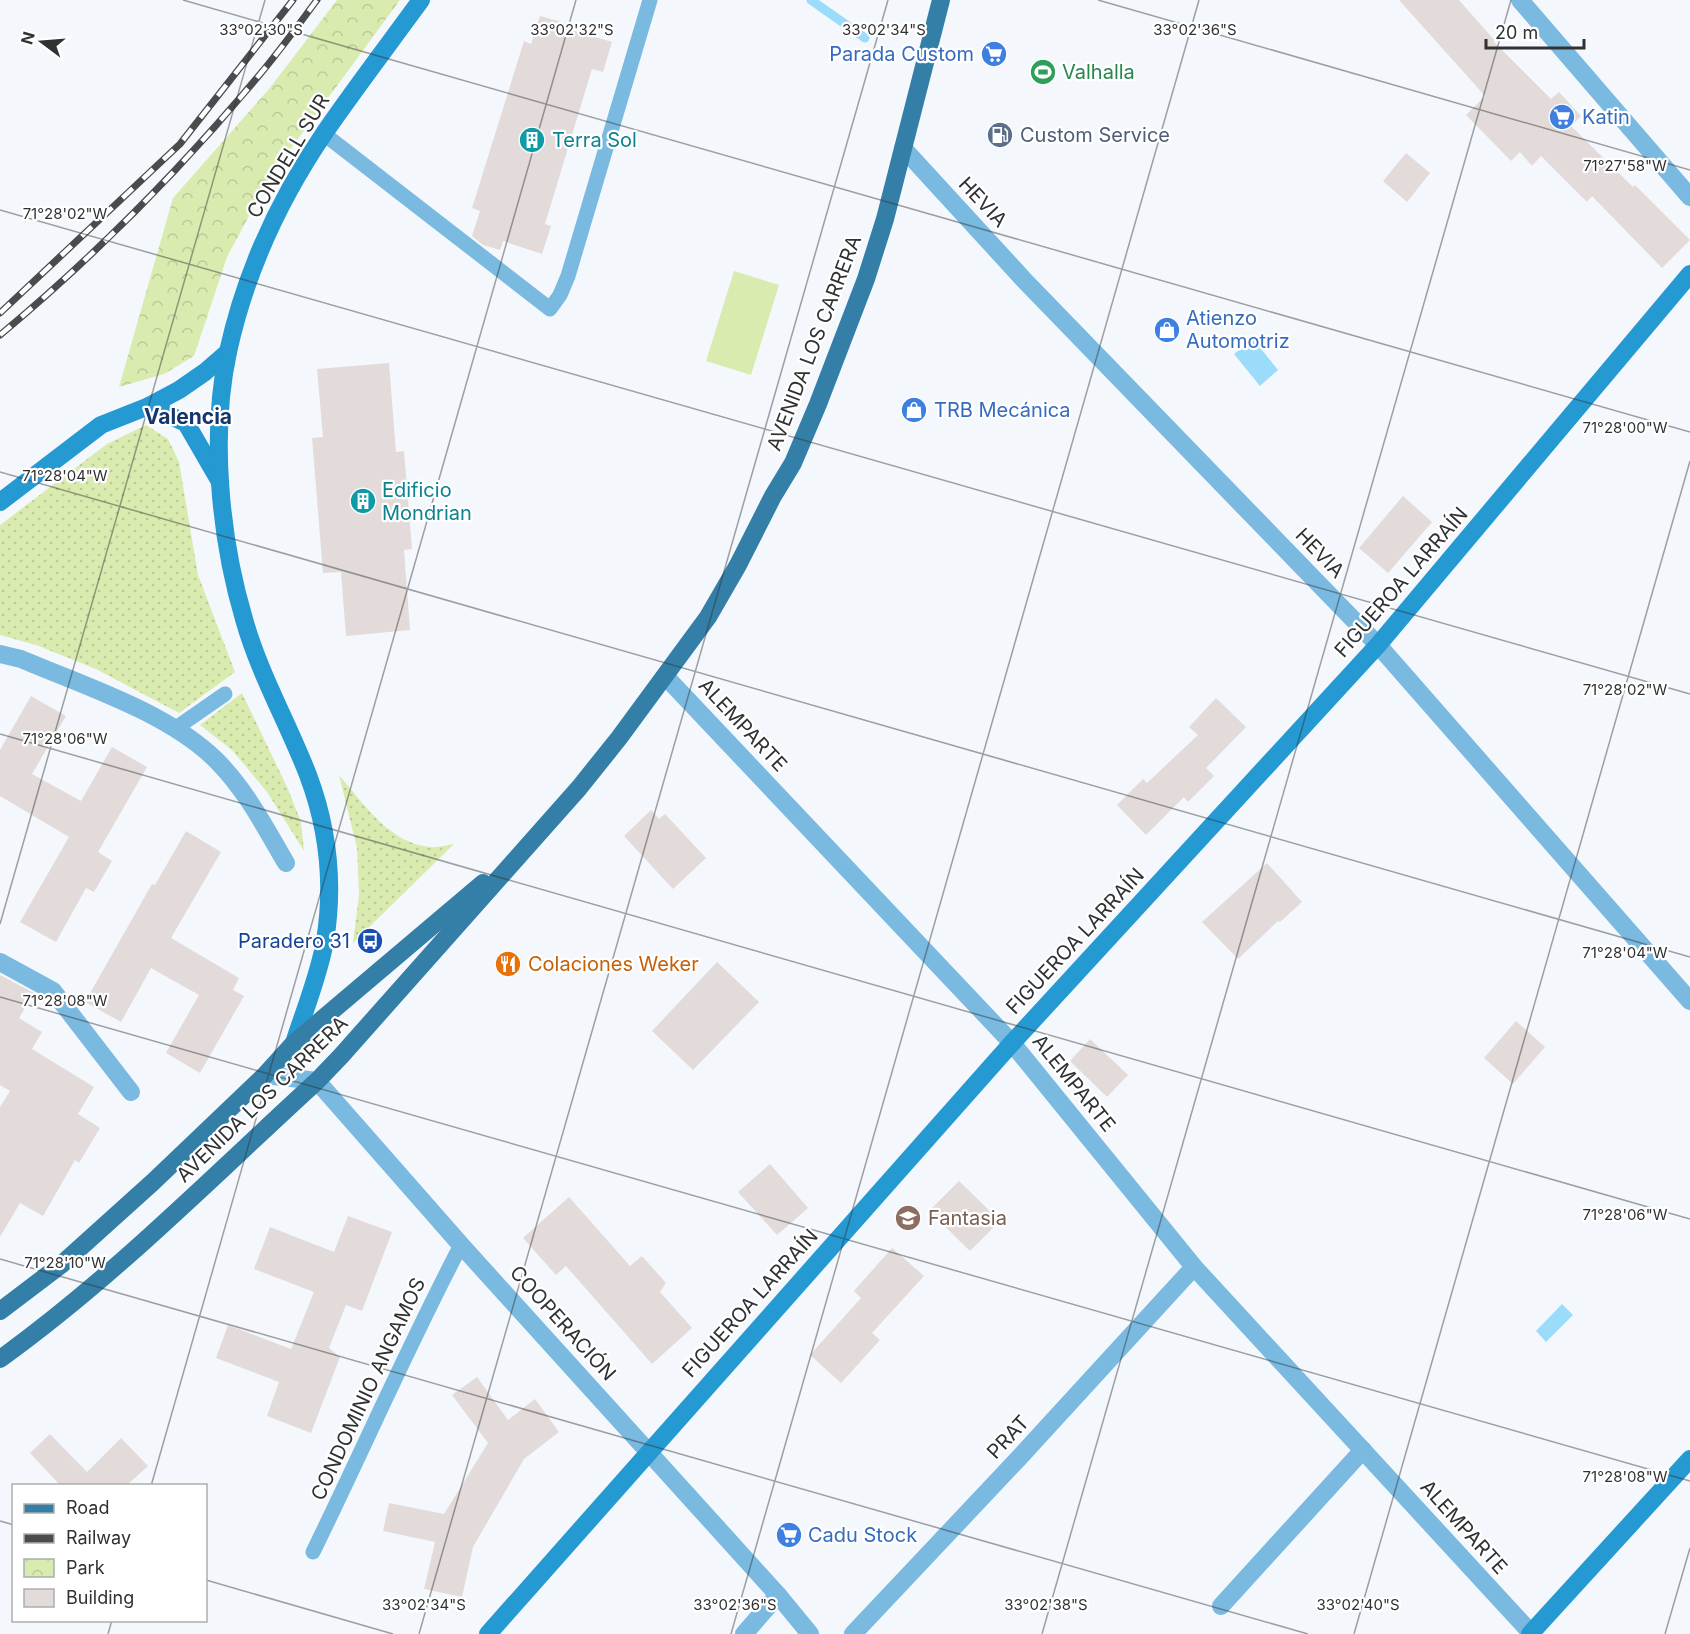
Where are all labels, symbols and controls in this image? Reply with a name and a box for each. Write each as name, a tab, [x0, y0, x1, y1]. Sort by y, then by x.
north arrow	[12, 12, 72, 72]
scale bar	[1486, 12, 1584, 50]
text: 33°02'30"S	[219, 20, 303, 39]
text: 33°02'32"S	[530, 20, 614, 39]
text: 33°02'34"S	[842, 20, 926, 39]
text: 33°02'36"S	[1153, 20, 1237, 39]
text: 20 m	[1495, 22, 1538, 43]
text: N	[16, 29, 39, 46]
supermarket icon: Parada Custom	[979, 39, 1009, 69]
place label: Parada Custom	[829, 42, 974, 66]
sports icon: Valhalla	[1028, 57, 1058, 87]
place label: Valhalla	[1062, 60, 1135, 84]
street label: CONDELL SUR	[242, 90, 334, 222]
supermarket icon: Katin	[1547, 102, 1577, 132]
place label: Katin	[1582, 105, 1630, 129]
fuel station icon: Custom Service	[985, 120, 1015, 150]
place label: Custom Service	[1020, 123, 1170, 147]
building icon: Terra Sol	[517, 125, 547, 155]
place label: Terra Sol	[552, 128, 637, 152]
text: 71°27'58"W	[1583, 156, 1667, 175]
street label: HEVIA	[954, 172, 1012, 232]
text: 71°28'02"W	[23, 204, 108, 223]
street label: AVENIDA LOS CARRERA	[762, 232, 866, 454]
place label: Atienzo Automotriz	[1186, 306, 1290, 353]
shop icon: Atienzo Automotriz	[1152, 315, 1182, 345]
shop icon: TRB Mecánica	[899, 395, 929, 425]
place label: TRB Mecánica	[934, 398, 1071, 422]
district label: Valencia	[144, 404, 232, 429]
text: 71°28'00"W	[1582, 418, 1668, 437]
text: 71°28'04"W	[22, 466, 108, 485]
place label: Edificio Mondrian	[382, 478, 472, 525]
building icon: Edificio Mondrian	[348, 486, 378, 516]
street label: FIGUEROA LARRAÍN	[1329, 501, 1473, 662]
street label: HEVIA	[1291, 523, 1350, 583]
street label: ALEMPARTE	[694, 674, 792, 776]
text: 71°28'02"W	[1583, 680, 1668, 699]
text: 71°28'06"W	[23, 729, 108, 748]
street label: FIGUEROA LARRAÍN	[1000, 862, 1149, 1019]
bus stop icon: Paradero 31	[355, 926, 385, 956]
place label: Paradero 31	[238, 929, 350, 953]
text: 71°28'04"W	[1582, 943, 1668, 962]
restaurant icon: Colaciones Weker	[493, 949, 523, 979]
place label: Colaciones Weker	[528, 952, 699, 976]
text: 71°28'08"W	[23, 991, 108, 1010]
street label: AVENIDA LOS CARRERA	[171, 1011, 353, 1187]
street label: ALEMPARTE	[1028, 1030, 1120, 1136]
school or university icon: Fantasia	[893, 1203, 923, 1233]
text: 71°28'06"W	[1583, 1205, 1668, 1224]
place label: Fantasia	[928, 1206, 1007, 1230]
street label: FIGUEROA LARRAÍN	[676, 1223, 823, 1382]
text: 71°28'10"W	[24, 1253, 106, 1272]
street label: COOPERACIÓN	[505, 1260, 622, 1385]
street label: CONDOMINIO ANGAMOS	[306, 1274, 430, 1504]
street label: PRAT	[982, 1410, 1034, 1464]
text: 71°28'08"W	[1583, 1467, 1668, 1486]
street label: ALEMPARTE	[1416, 1475, 1512, 1579]
legend	[12, 1484, 207, 1622]
text: Road	[66, 1497, 109, 1518]
supermarket icon: Cadu Stock	[774, 1520, 804, 1550]
place label: Cadu Stock	[808, 1523, 917, 1547]
text: Railway	[66, 1527, 131, 1548]
text: Park	[66, 1557, 105, 1578]
text: Building	[66, 1587, 134, 1608]
text: 33°02'34"S	[382, 1595, 466, 1614]
text: 33°02'36"S	[693, 1595, 777, 1614]
text: 33°02'38"S	[1004, 1595, 1088, 1614]
text: 33°02'40"S	[1316, 1595, 1400, 1614]

